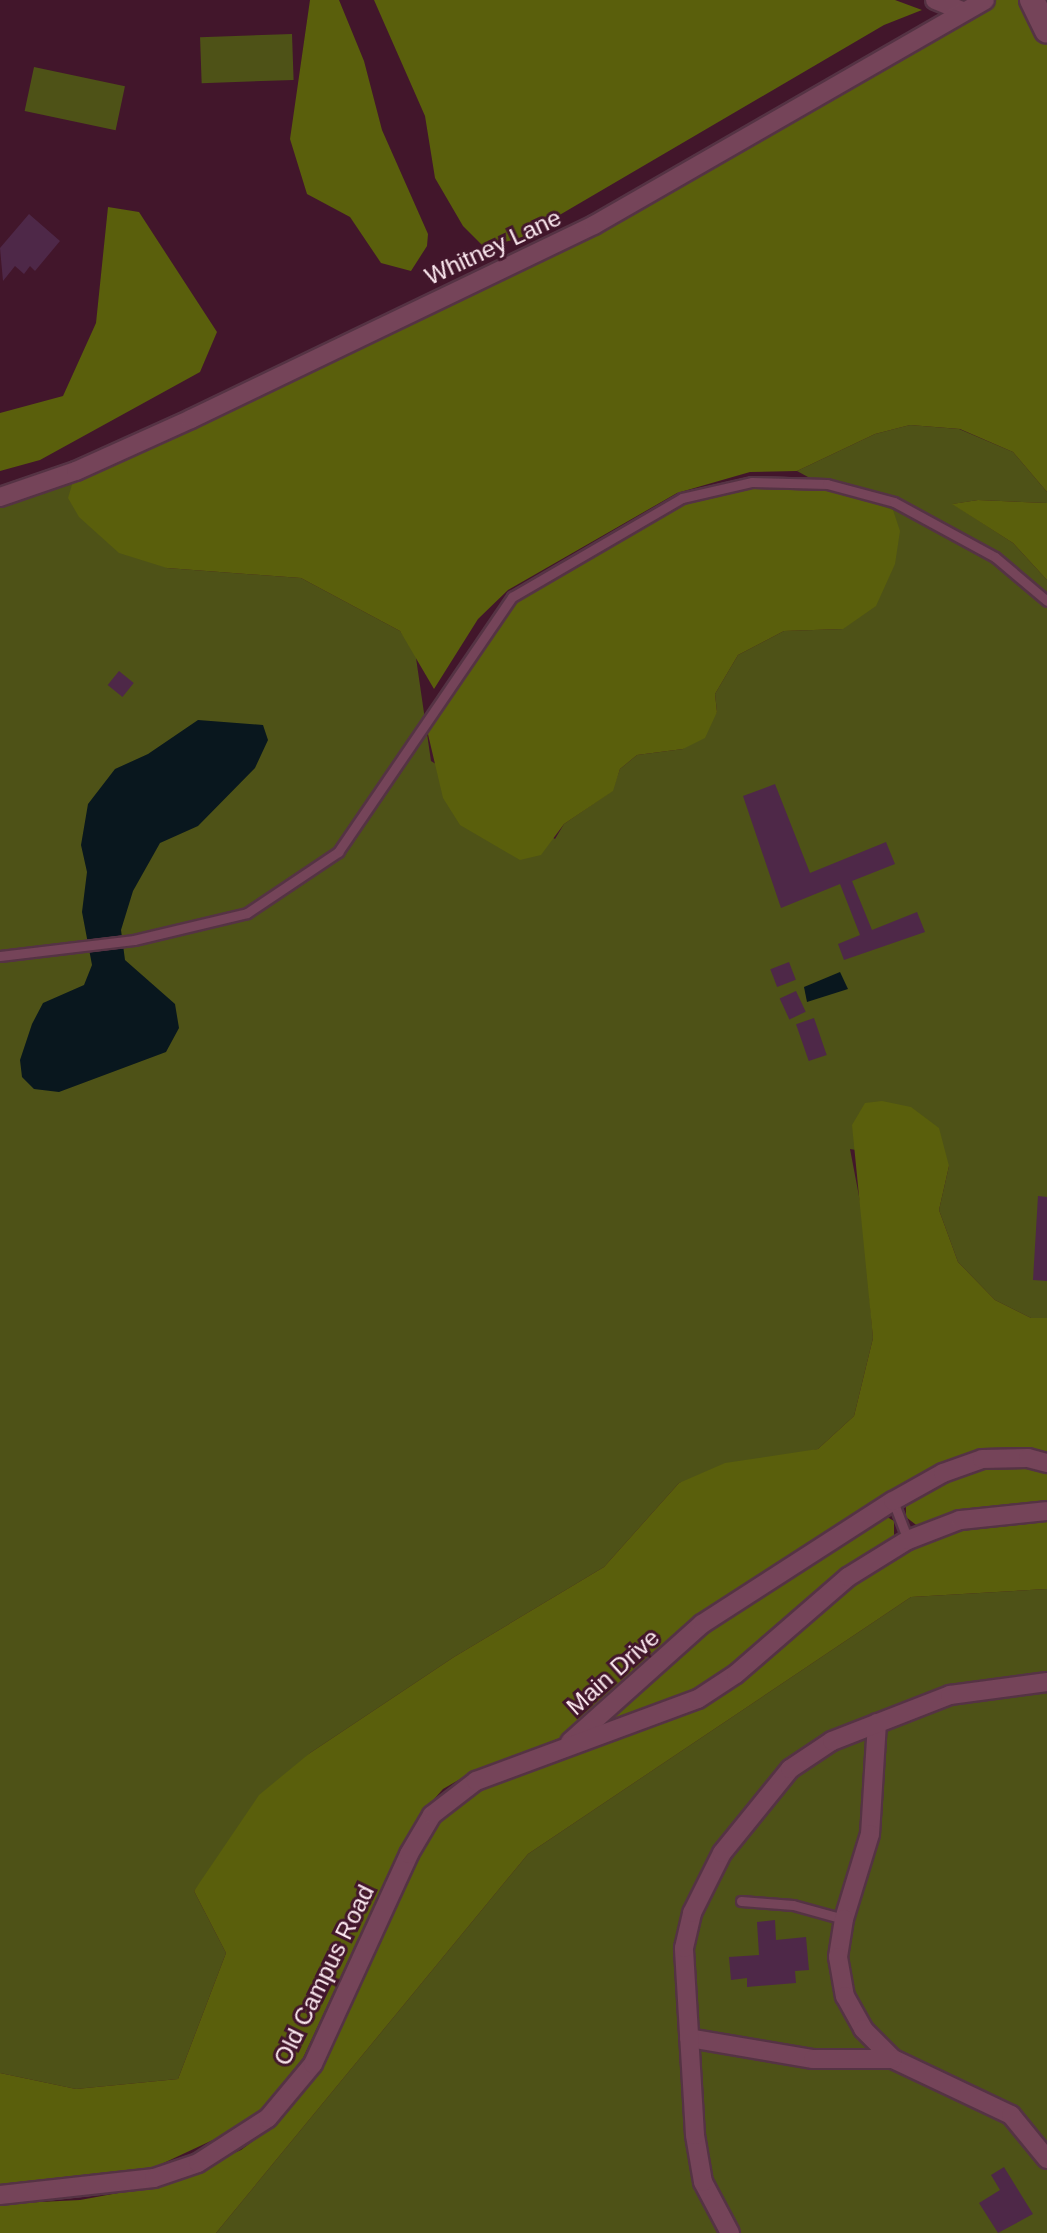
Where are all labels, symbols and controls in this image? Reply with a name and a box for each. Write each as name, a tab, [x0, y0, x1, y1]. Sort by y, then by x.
street label: Whitney Lane	[420, 203, 566, 291]
street label: Main Drive	[561, 1623, 665, 1721]
street label: Old Campus Road	[268, 1880, 380, 2070]

